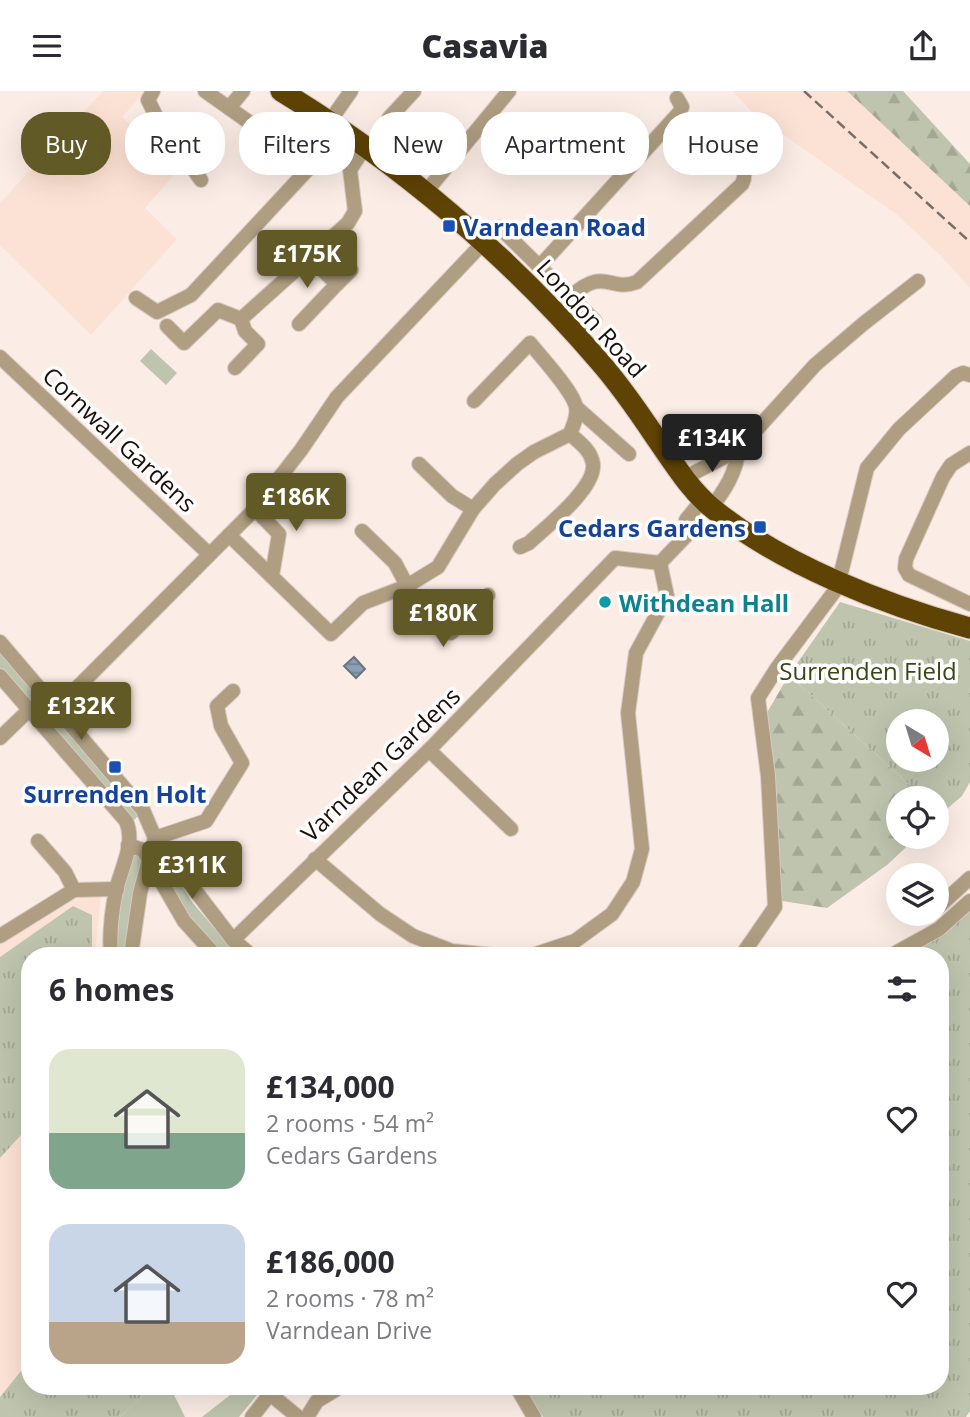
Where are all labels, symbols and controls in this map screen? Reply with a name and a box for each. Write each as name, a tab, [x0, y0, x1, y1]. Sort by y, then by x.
text: Casavia	[421, 24, 549, 67]
icon: menu	[28, 27, 66, 65]
icon: share	[904, 27, 942, 65]
chip: Buy	[21, 112, 111, 175]
chip: Rent	[125, 112, 225, 175]
chip: Filters	[239, 112, 355, 175]
chip: New	[369, 112, 467, 175]
chip: Apartment	[481, 112, 649, 175]
chip: House	[663, 112, 783, 175]
place label: Varndean Road	[463, 210, 646, 243]
marker: Varndean Road	[441, 218, 457, 234]
pin: £175K	[258, 231, 356, 290]
text: £175K	[273, 237, 341, 269]
street label: London Road	[530, 252, 654, 384]
street label: Cornwall Gardens	[36, 359, 204, 519]
pin: £134K	[663, 415, 761, 474]
text: £134K	[678, 421, 746, 453]
pin: £186K	[247, 473, 345, 533]
text: £186K	[262, 480, 330, 512]
place label: Cedars Gardens	[558, 511, 746, 544]
marker: Cedars Gardens	[752, 519, 768, 535]
place label: Withdean Hall	[619, 586, 789, 619]
pin: £180K	[394, 589, 492, 649]
marker: Withdean Hall	[597, 594, 613, 610]
text: £180K	[409, 596, 477, 628]
park label: Surrenden Field	[779, 654, 957, 687]
street label: Varndean Gardens	[293, 679, 467, 849]
pin: £132K	[32, 683, 130, 742]
text: £132K	[47, 689, 115, 721]
north arrow	[886, 709, 948, 772]
map controls	[886, 709, 949, 926]
marker: Surrenden Holt	[107, 759, 123, 775]
place label: Surrenden Holt	[23, 777, 207, 810]
button: locate	[886, 786, 949, 849]
pin: £311K	[143, 841, 241, 901]
text: £311K	[158, 848, 226, 880]
button: layers	[886, 863, 949, 926]
text: 6 homes	[49, 969, 174, 1010]
icon: filters	[883, 970, 921, 1008]
text: £134,000	[266, 1066, 395, 1107]
icon: home	[105, 1077, 189, 1161]
icon: heart	[883, 1100, 921, 1138]
text: 2 rooms · 54 m²	[266, 1107, 434, 1139]
text: Cedars Gardens	[266, 1139, 438, 1171]
text: £186,000	[266, 1241, 395, 1282]
icon: home	[105, 1252, 189, 1336]
icon: heart	[883, 1275, 921, 1313]
text: 2 rooms · 78 m²	[266, 1282, 434, 1314]
text: Varndean Drive	[266, 1314, 432, 1346]

